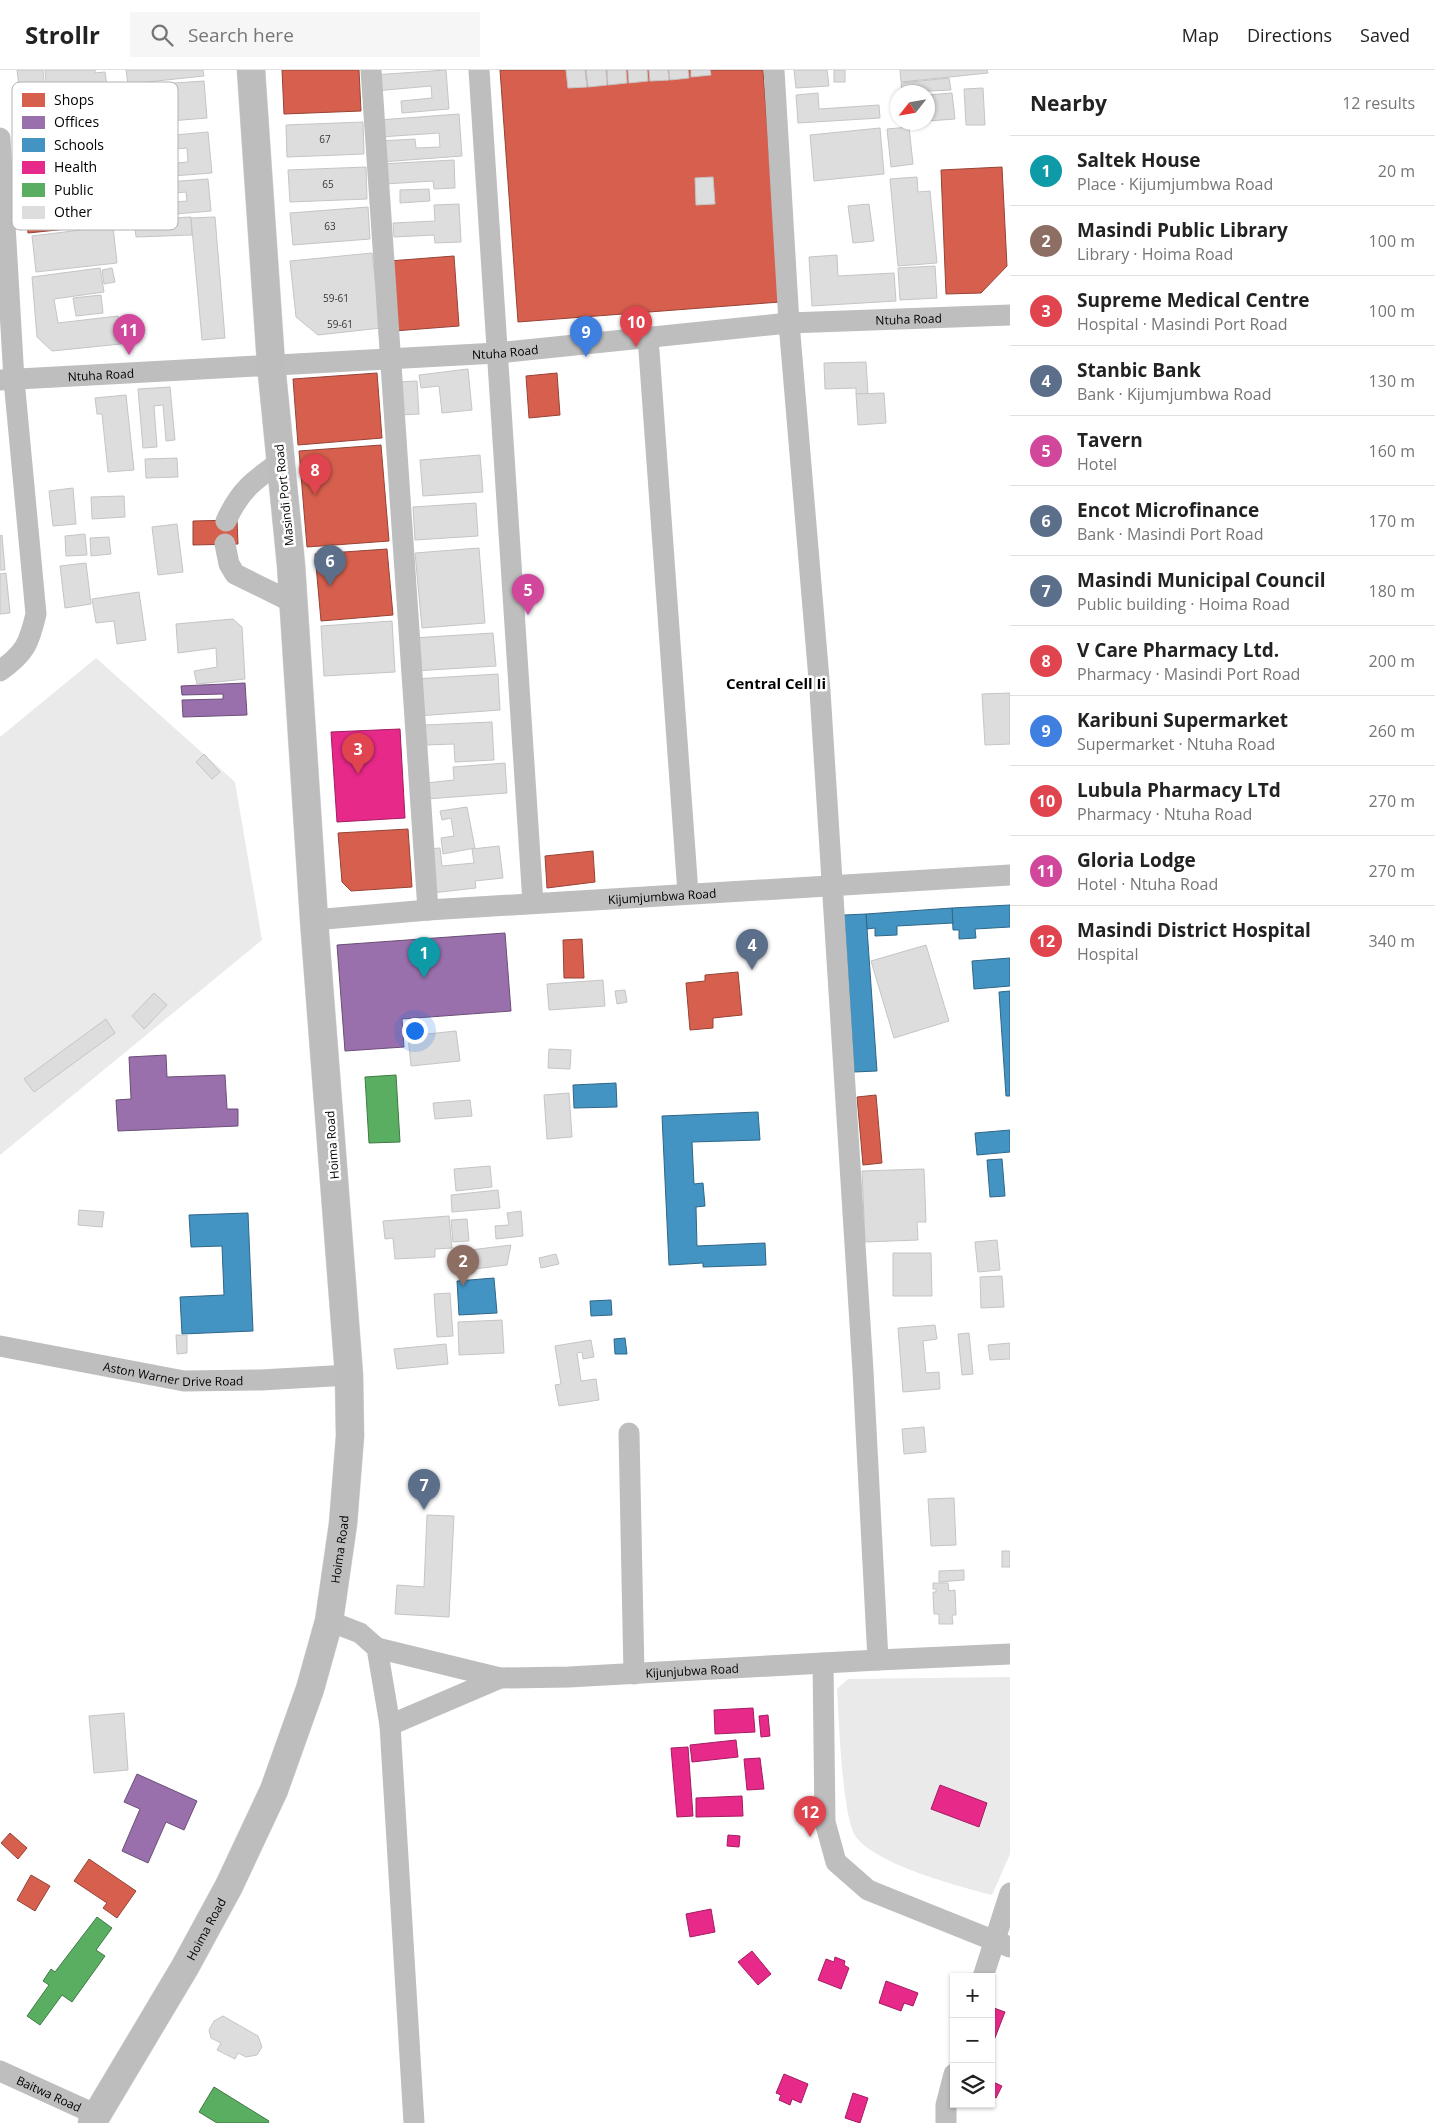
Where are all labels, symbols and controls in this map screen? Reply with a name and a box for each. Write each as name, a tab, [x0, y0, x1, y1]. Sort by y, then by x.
search box	[130, 12, 480, 57]
text: Strollr	[25, 18, 100, 51]
icon: search	[148, 21, 176, 49]
text: Search here	[188, 22, 294, 48]
text: Map	[1182, 23, 1219, 47]
text: Directions	[1247, 23, 1332, 47]
text: Saved	[1360, 23, 1410, 47]
legend	[12, 82, 178, 230]
north arrow	[890, 85, 935, 130]
text: Nearby	[1030, 89, 1107, 117]
text: Shops	[54, 90, 94, 109]
text: 12 results	[1342, 92, 1415, 114]
text: Offices	[54, 112, 99, 131]
house number: 67	[319, 132, 331, 146]
text: Schools	[54, 135, 104, 154]
text: Saltek House	[1077, 147, 1200, 173]
text: Health	[54, 157, 97, 176]
text: 1	[1041, 160, 1051, 182]
text: 20 m	[1378, 160, 1415, 182]
text: Place · Kijumjumbwa Road	[1077, 173, 1273, 195]
house number: 65	[322, 177, 334, 191]
text: Public	[54, 180, 94, 199]
text: Other	[54, 202, 92, 221]
text: Masindi Public Library	[1077, 217, 1288, 243]
house number: 63	[324, 219, 336, 233]
text: 2	[1041, 230, 1051, 252]
text: 100 m	[1369, 230, 1415, 252]
text: Library · Hoima Road	[1077, 243, 1233, 265]
text: Supreme Medical Centre	[1077, 287, 1310, 313]
house number: 59-61	[323, 291, 349, 305]
text: 3	[1041, 300, 1051, 322]
text: 100 m	[1369, 300, 1415, 322]
pin: 10	[620, 306, 652, 347]
street label: Ntuha Road	[875, 309, 942, 328]
text: Hospital · Masindi Port Road	[1077, 313, 1288, 335]
pin: 11	[113, 314, 145, 355]
pin: 9	[570, 316, 602, 357]
house number: 59-61	[327, 317, 353, 331]
street label: Ntuha Road	[472, 340, 539, 363]
text: Stanbic Bank	[1077, 357, 1201, 383]
street label: Ntuha Road	[67, 364, 135, 385]
text: 4	[1041, 370, 1051, 392]
text: 130 m	[1369, 370, 1415, 392]
text: Bank · Kijumjumbwa Road	[1077, 383, 1272, 405]
text: Tavern	[1077, 427, 1143, 453]
text: 5	[1041, 440, 1051, 462]
text: 160 m	[1369, 440, 1415, 462]
street label: Masindi Port Road	[270, 443, 298, 547]
text: Hotel	[1077, 453, 1117, 475]
pin: 8	[299, 454, 331, 495]
text: Encot Microfinance	[1077, 497, 1259, 523]
text: 6	[1041, 510, 1051, 532]
text: 170 m	[1369, 510, 1415, 532]
text: Bank · Masindi Port Road	[1077, 523, 1264, 545]
pin: 6	[314, 545, 346, 586]
text: Masindi Municipal Council	[1077, 567, 1326, 593]
pin: 5	[512, 574, 544, 615]
text: 7	[1041, 580, 1051, 602]
text: 180 m	[1369, 580, 1415, 602]
text: Public building · Hoima Road	[1077, 593, 1290, 615]
text: V Care Pharmacy Ltd.	[1077, 637, 1279, 663]
text: 8	[1041, 650, 1051, 672]
text: 200 m	[1369, 650, 1415, 672]
text: Pharmacy · Masindi Port Road	[1077, 663, 1300, 685]
district label: Central Cell Ii	[726, 673, 826, 693]
text: Karibuni Supermarket	[1077, 707, 1288, 733]
text: 9	[1041, 720, 1051, 742]
text: 260 m	[1369, 720, 1415, 742]
pin: 3	[342, 733, 374, 774]
text: Supermarket · Ntuha Road	[1077, 733, 1275, 755]
text: Lubula Pharmacy LTd	[1077, 777, 1281, 803]
text: 10	[1037, 790, 1055, 812]
text: 270 m	[1369, 790, 1415, 812]
text: Pharmacy · Ntuha Road	[1077, 803, 1252, 825]
text: Gloria Lodge	[1077, 847, 1196, 873]
text: 11	[1037, 860, 1055, 882]
text: 270 m	[1369, 860, 1415, 882]
text: Hotel · Ntuha Road	[1077, 873, 1218, 895]
street label: Kijumjumbwa Road	[607, 884, 717, 908]
text: Masindi District Hospital	[1077, 917, 1311, 943]
pin: 4	[736, 929, 768, 970]
text: 12	[1037, 930, 1055, 952]
text: 340 m	[1369, 930, 1415, 952]
pin: 1	[408, 937, 440, 978]
text: Hospital	[1077, 943, 1139, 965]
your location	[402, 1018, 428, 1044]
street label: Hoima Road	[321, 1110, 343, 1180]
pin: 2	[447, 1245, 479, 1286]
street label: Aston Warner Drive Road	[102, 1357, 243, 1390]
pin: 7	[408, 1469, 440, 1510]
street label: Hoima Road	[326, 1515, 352, 1585]
street label: Kijunjubwa Road	[645, 1659, 739, 1681]
pin: 12	[794, 1796, 826, 1837]
street label: Hoima Road	[182, 1895, 230, 1963]
map controls	[950, 1973, 995, 2108]
button: +	[950, 1973, 995, 2018]
button: −	[950, 2018, 995, 2063]
button: layers	[950, 2063, 995, 2108]
street label: Baitwa Road	[14, 2071, 84, 2115]

